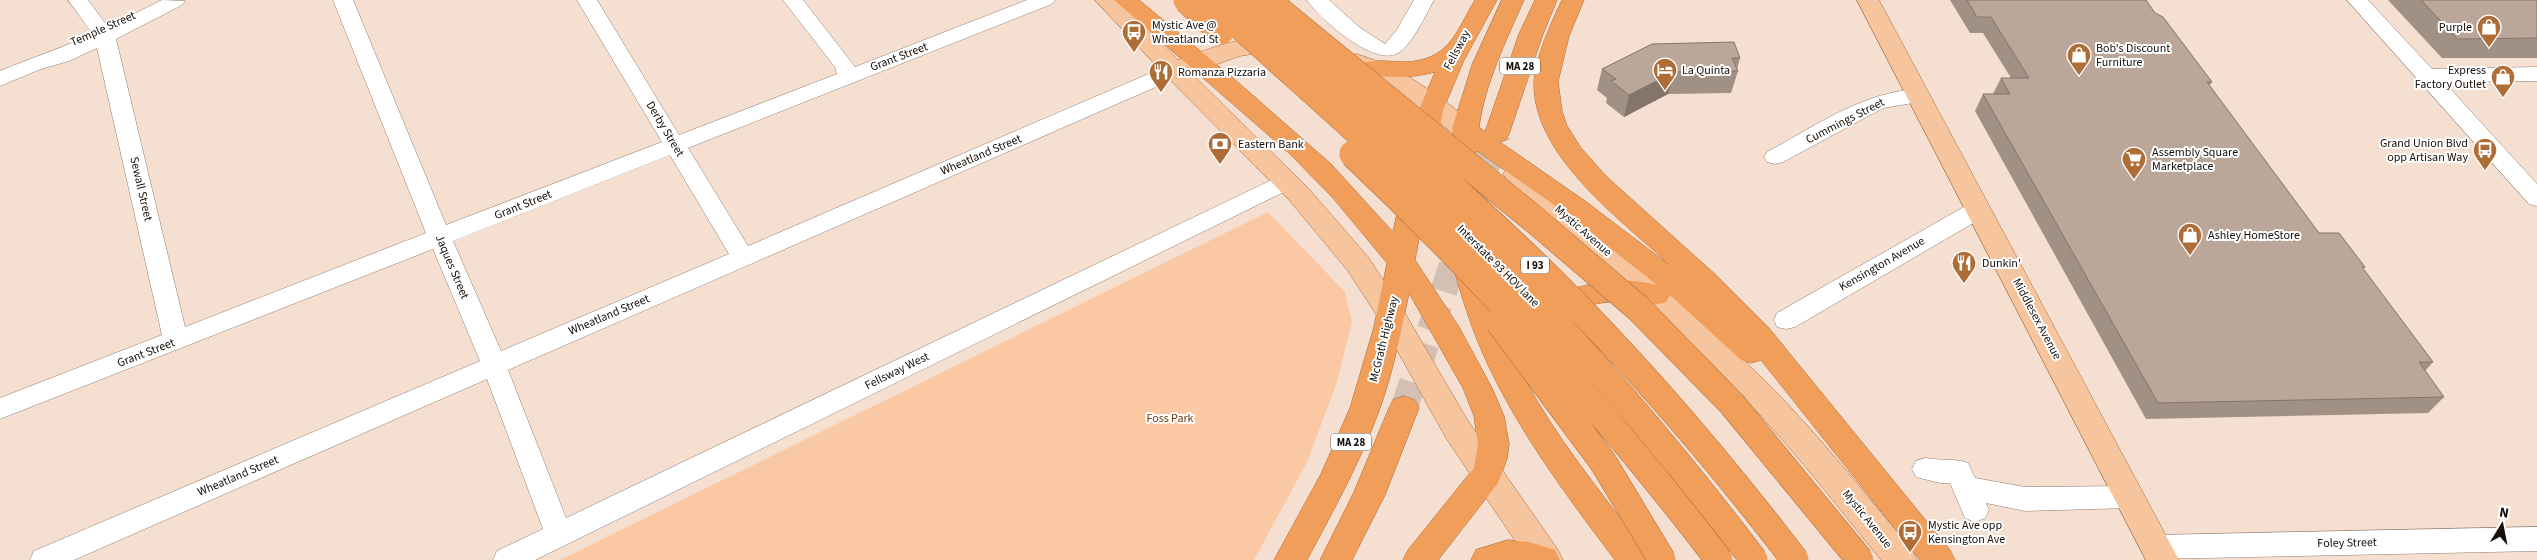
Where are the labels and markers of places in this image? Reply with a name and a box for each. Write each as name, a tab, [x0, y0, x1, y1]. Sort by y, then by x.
shop icon: Purple	[2476, 14, 2502, 48]
place label: Mystic Ave @ Wheatland St	[1152, 17, 1219, 48]
bus stop icon: Mystic Ave @ Wheatland St	[1121, 19, 1147, 53]
place label: Purple	[2439, 19, 2472, 36]
place label: Bob's Discount Furniture	[2096, 40, 2170, 71]
shop icon: Bob's Discount Furniture	[2066, 42, 2092, 76]
hotel icon: La Quinta	[1652, 57, 1678, 91]
restaurant icon: Romanza Pizzaria	[1148, 59, 1174, 93]
place label: La Quinta	[1682, 62, 1730, 79]
place label: Express Factory Outlet	[2415, 62, 2486, 93]
place label: Romanza Pizzaria	[1178, 64, 1266, 81]
shop icon: Express Factory Outlet	[2490, 64, 2516, 98]
bank icon: Eastern Bank	[1207, 131, 1233, 165]
place label: Grand Union Blvd opp Artisan Way	[2380, 135, 2468, 166]
place label: Eastern Bank	[1238, 136, 1304, 153]
bus stop icon: Grand Union Blvd opp Artisan Way	[2472, 137, 2498, 171]
place label: Assembly Square Marketplace	[2152, 144, 2238, 175]
supermarket icon: Assembly Square Marketplace	[2121, 146, 2147, 180]
shop icon: Ashley HomeStore	[2177, 222, 2203, 256]
place label: Ashley HomeStore	[2208, 227, 2300, 244]
restaurant icon: Dunkin'	[1951, 250, 1977, 284]
place label: Dunkin'	[1982, 255, 2021, 272]
place label: Mystic Ave opp Kensington Ave	[1928, 517, 2005, 548]
bus stop icon: Mystic Ave opp Kensington Ave	[1897, 519, 1923, 553]

